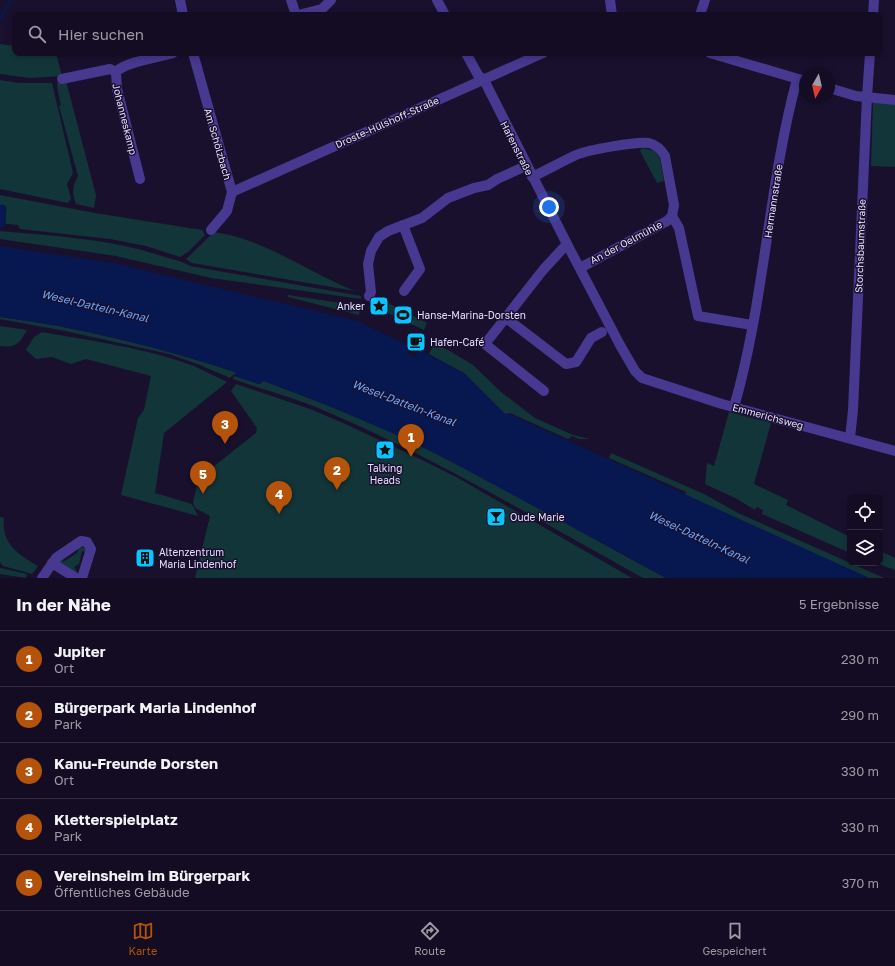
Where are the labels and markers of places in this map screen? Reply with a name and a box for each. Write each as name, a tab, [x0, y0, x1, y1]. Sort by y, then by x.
place icon: Anker	[368, 295, 390, 317]
place label: Anker	[337, 300, 365, 312]
sports icon: Hanse-Marina-Dorsten	[392, 304, 414, 326]
place label: Hanse-Marina-Dorsten	[417, 309, 526, 321]
cafe icon: Hafen-Café	[405, 331, 427, 353]
place label: Hafen-Café	[430, 336, 485, 348]
pin: 3	[212, 411, 238, 444]
pin: 1	[398, 424, 424, 457]
place icon: Talking Heads	[374, 439, 396, 461]
pin: 2	[324, 457, 350, 490]
pin: 5	[190, 461, 216, 494]
place label: Talking Heads	[368, 462, 402, 486]
pin: 4	[266, 481, 292, 514]
bar icon: Oude Marie	[485, 506, 507, 528]
place label: Oude Marie	[510, 511, 565, 523]
place label: Altenzentrum Maria Lindenhof	[159, 546, 237, 570]
building icon: Altenzentrum Maria Lindenhof	[134, 547, 156, 569]

